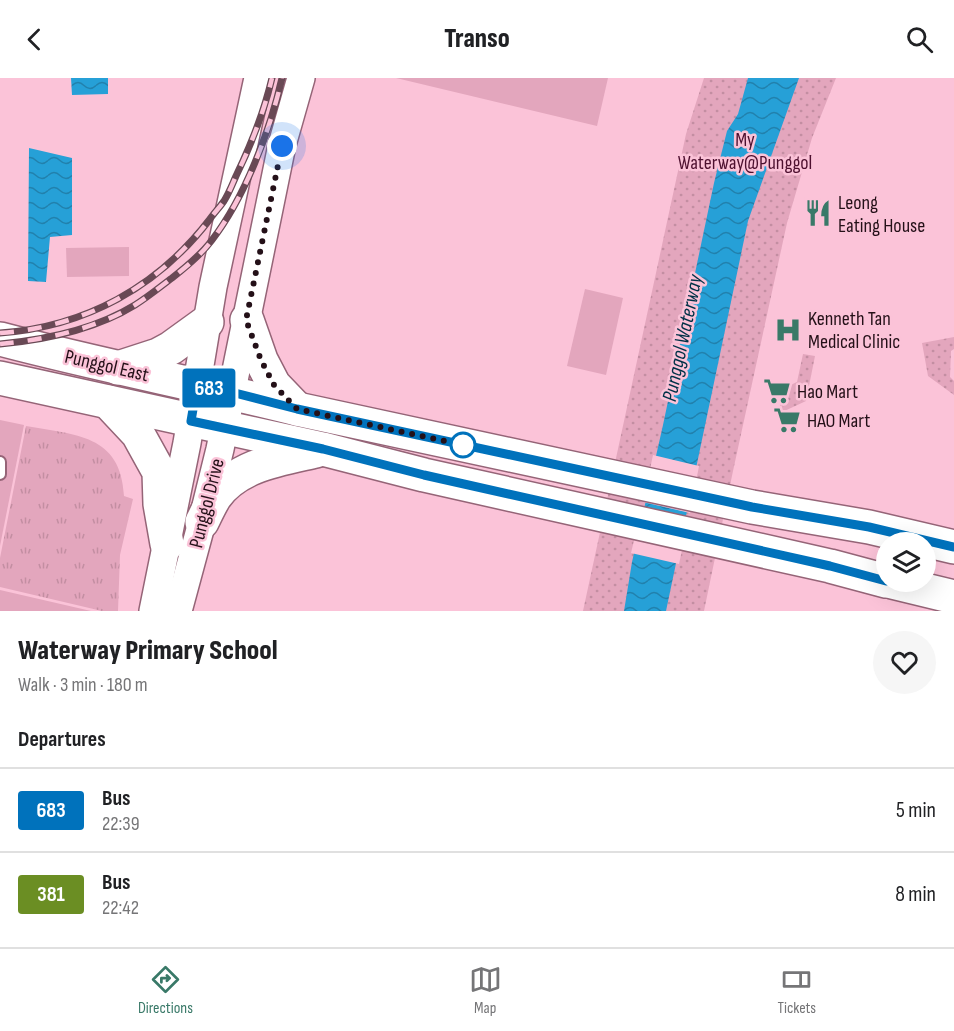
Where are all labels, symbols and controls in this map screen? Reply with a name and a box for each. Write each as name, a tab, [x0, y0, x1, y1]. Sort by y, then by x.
icon: back	[18, 23, 51, 56]
text: Transo	[444, 23, 510, 55]
icon: search	[903, 23, 936, 56]
park label: My Waterway@Punggol	[678, 128, 812, 175]
your location	[267, 131, 297, 161]
place label: Leong Eating House	[838, 191, 925, 238]
restaurant icon: Leong Eating House	[803, 198, 833, 228]
water label: Punggol Waterway	[657, 272, 708, 404]
place label: Kenneth Tan Medical Clinic	[808, 307, 900, 354]
hospital icon: Kenneth Tan Medical Clinic	[773, 315, 803, 345]
street label: Punggol East	[62, 345, 151, 387]
line badge: 683	[174, 368, 244, 408]
text: 683	[194, 376, 224, 401]
supermarket icon: Hao Mart	[762, 376, 792, 406]
place label: Hao Mart	[797, 380, 858, 404]
supermarket icon: HAO Mart	[772, 405, 802, 435]
place label: HAO Mart	[807, 409, 870, 433]
unlabelled marker	[450, 432, 476, 458]
street label: Punggol Drive	[184, 456, 230, 550]
map controls	[876, 532, 936, 592]
button: layers	[876, 532, 936, 592]
button: heart	[873, 631, 936, 694]
text: Waterway Primary School	[18, 634, 278, 667]
text: Walk · 3 min · 180 m	[18, 673, 148, 697]
text: Departures	[18, 726, 106, 753]
text: Bus	[102, 785, 131, 812]
text: 5 min	[896, 797, 936, 824]
text: 683	[36, 798, 66, 823]
text: 22:39	[102, 812, 140, 836]
text: Bus	[102, 869, 131, 896]
text: 8 min	[895, 881, 936, 908]
text: 381	[37, 882, 65, 907]
text: 22:42	[102, 896, 139, 920]
tab: Directions	[138, 963, 193, 1018]
tab: Map	[469, 963, 502, 1018]
tab: Tickets	[777, 963, 816, 1018]

